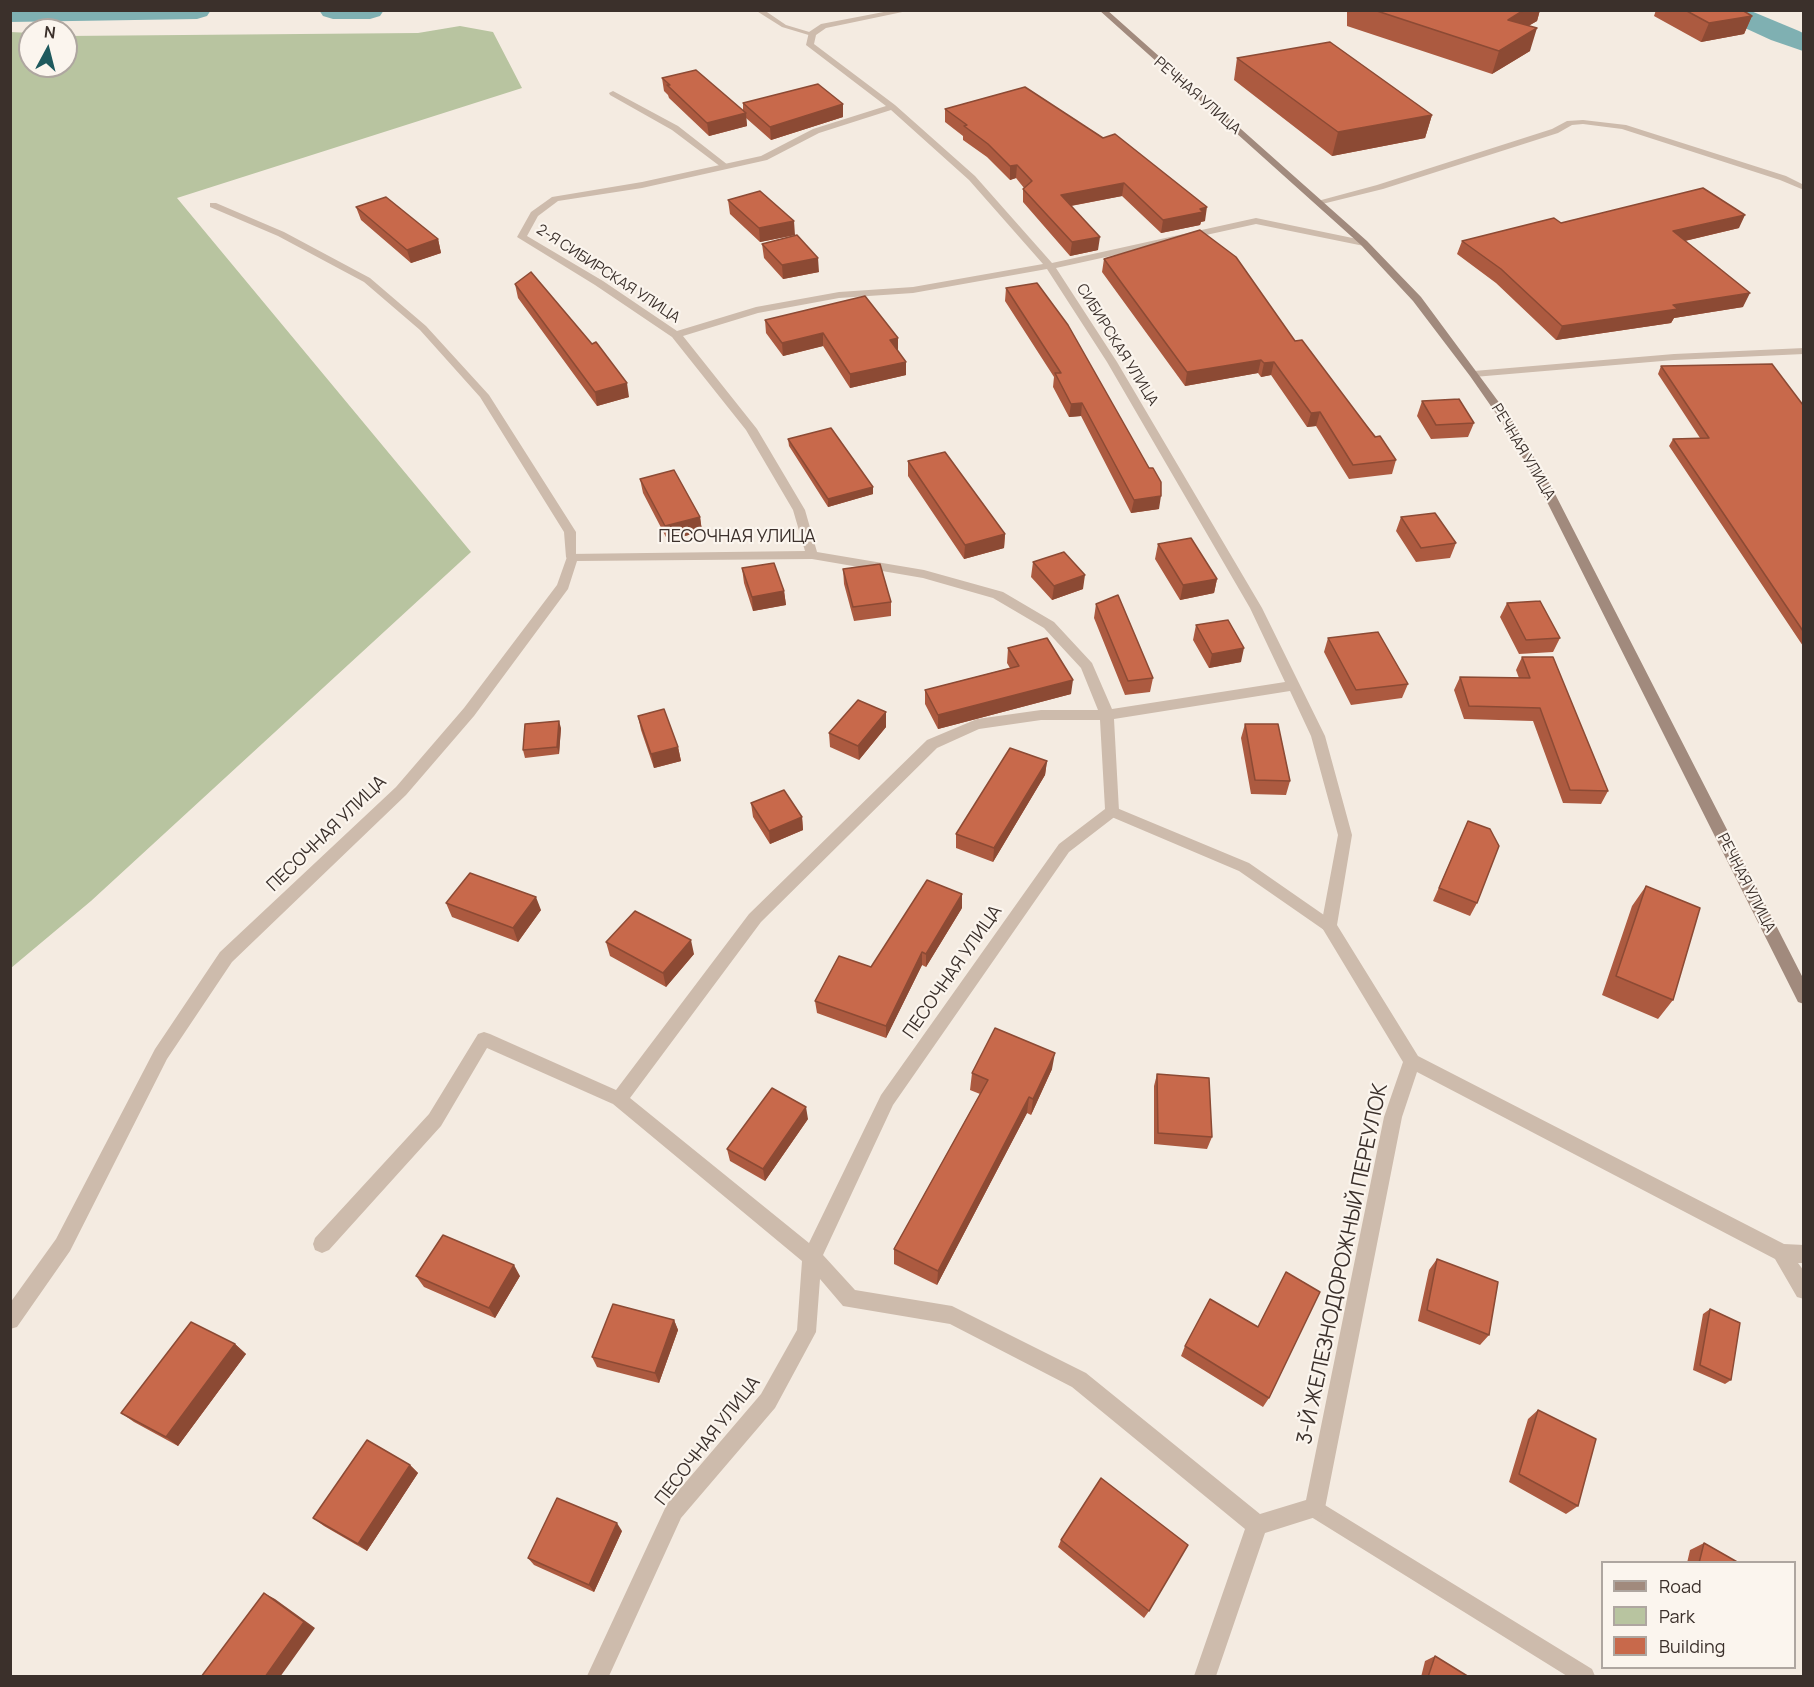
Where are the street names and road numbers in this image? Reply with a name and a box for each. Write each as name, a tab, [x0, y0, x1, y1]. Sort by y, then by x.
street label: РЕЧНАЯ УЛИЦА	[1150, 54, 1244, 138]
street label: 2-Я СИБИРСКАЯ УЛИЦА	[533, 221, 683, 327]
street label: СИБИРСКАЯ УЛИЦА	[1072, 281, 1162, 409]
street label: РЕЧНАЯ УЛИЦА	[1487, 401, 1559, 503]
street label: ПЕСОЧНАЯ УЛИЦА	[658, 526, 816, 548]
street label: ПЕСОЧНАЯ УЛИЦА	[263, 772, 391, 896]
street label: РЕЧНАЯ УЛИЦА	[1713, 830, 1779, 936]
street label: ПЕСОЧНАЯ УЛИЦА	[899, 901, 1007, 1043]
street label: 3-Й ЖЕЛЕЗНОДОРОЖНЫЙ ПЕРЕУЛОК	[1292, 1081, 1394, 1447]
street label: ПЕСОЧНАЯ УЛИЦА	[651, 1372, 765, 1510]

